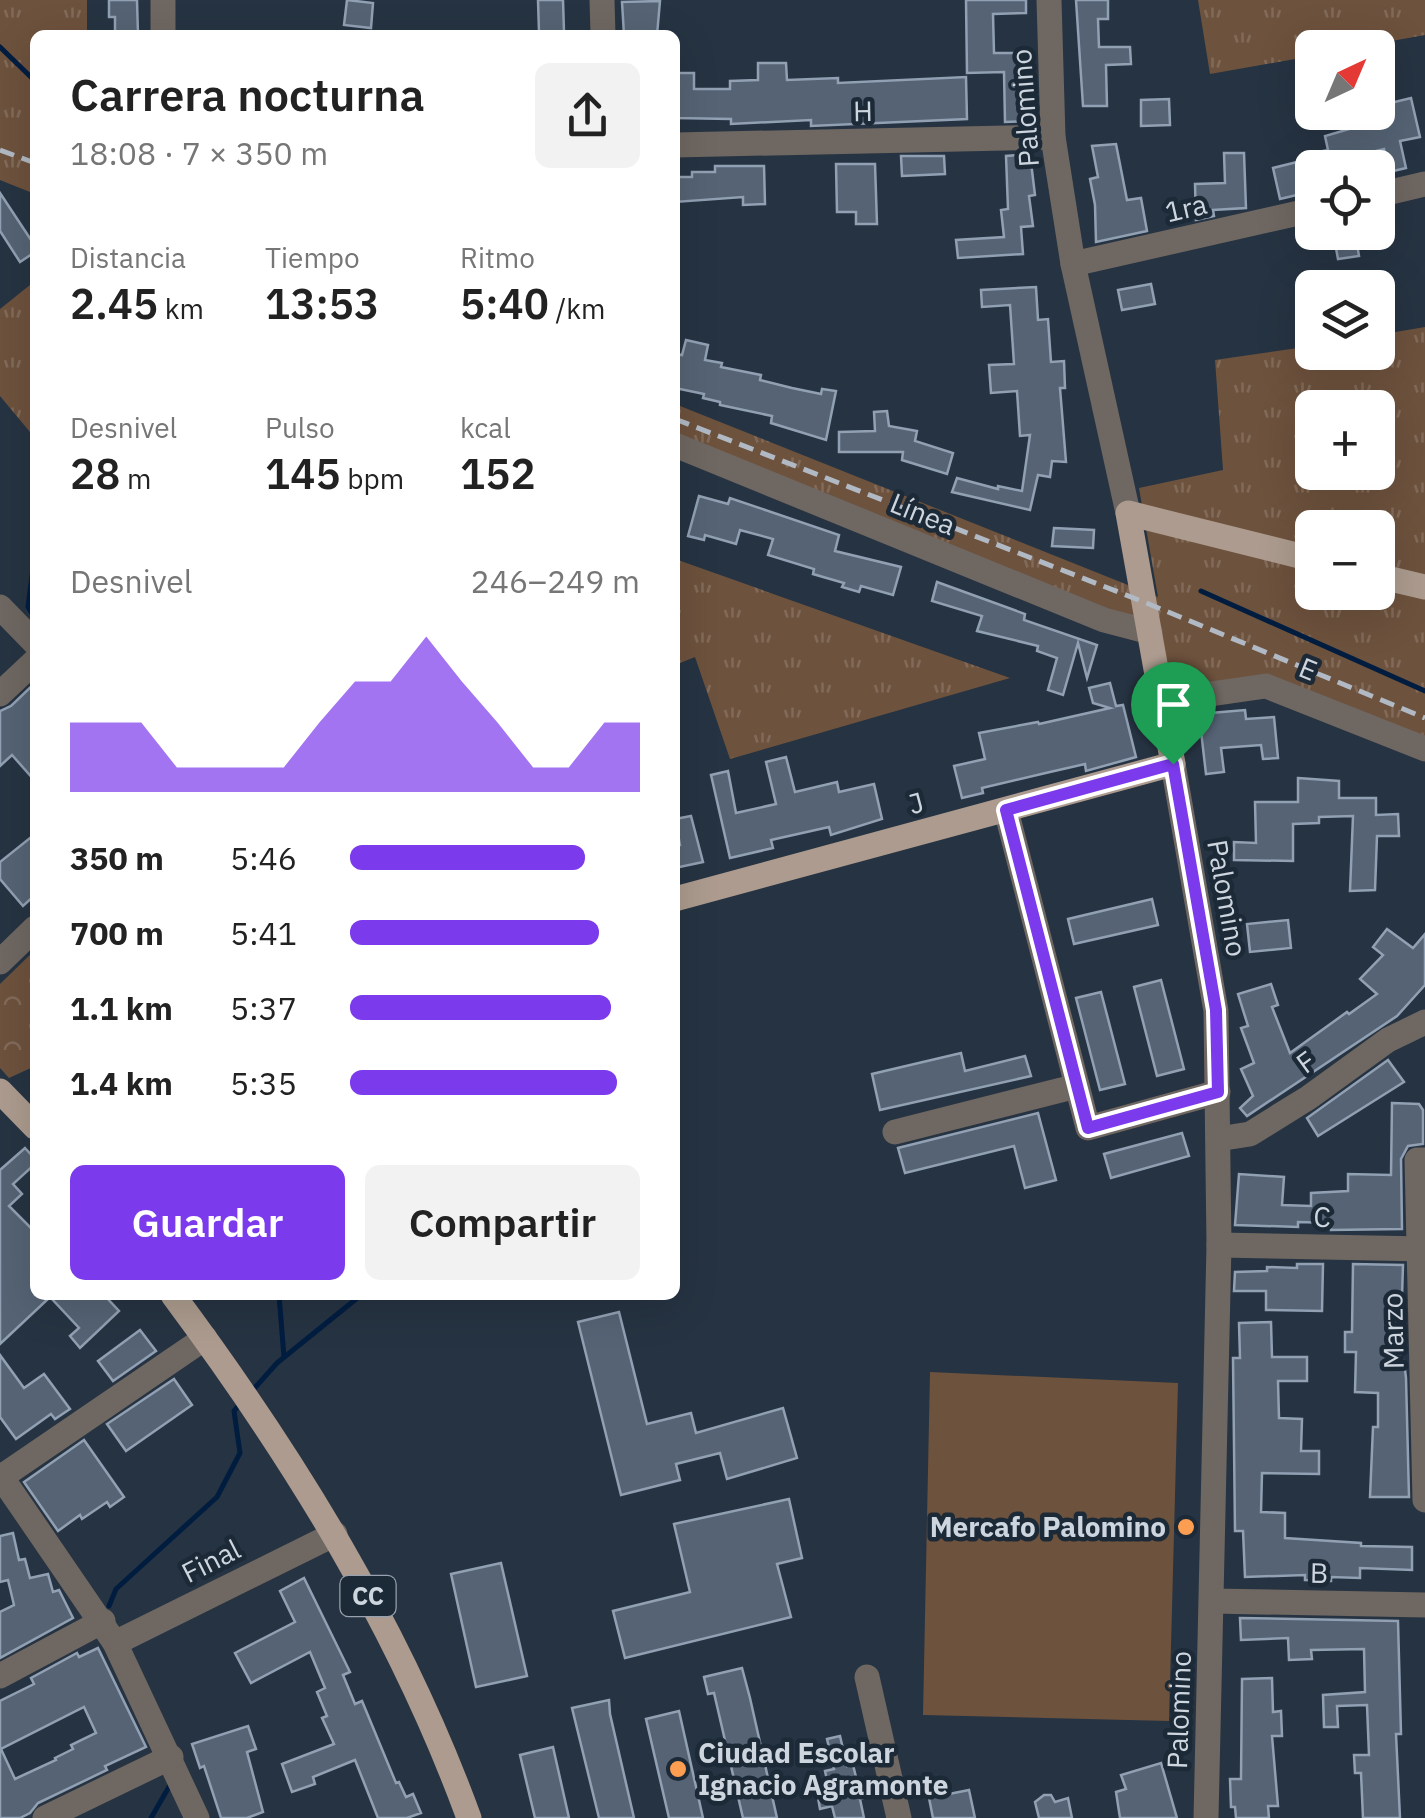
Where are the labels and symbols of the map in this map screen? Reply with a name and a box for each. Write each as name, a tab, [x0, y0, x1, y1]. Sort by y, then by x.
north arrow	[1295, 30, 1395, 130]
street label: Palomino	[1002, 48, 1047, 168]
street label: H	[853, 92, 873, 129]
street label: 1ra	[1161, 185, 1211, 230]
street label: Línea	[885, 484, 961, 543]
street label: E	[1294, 648, 1323, 689]
pin	[1131, 662, 1216, 765]
street label: J	[904, 783, 928, 822]
street label: Palomino	[1199, 837, 1256, 959]
street label: F	[1288, 1042, 1323, 1081]
street label: C	[1313, 1198, 1331, 1235]
street label: Marzo	[1373, 1293, 1412, 1370]
place label: Mercafo Palomino	[930, 1508, 1166, 1545]
marker: Mercafo Palomino	[1175, 1516, 1197, 1538]
street label: Final	[175, 1530, 246, 1591]
street label: B	[1310, 1554, 1328, 1591]
road number: CC	[340, 1576, 396, 1616]
street label: Palomino	[1158, 1650, 1199, 1770]
place label: Ciudad Escolar Ignacio Agramonte	[698, 1734, 948, 1803]
marker: Ciudad Escolar Ignacio Agramonte	[667, 1758, 689, 1780]

